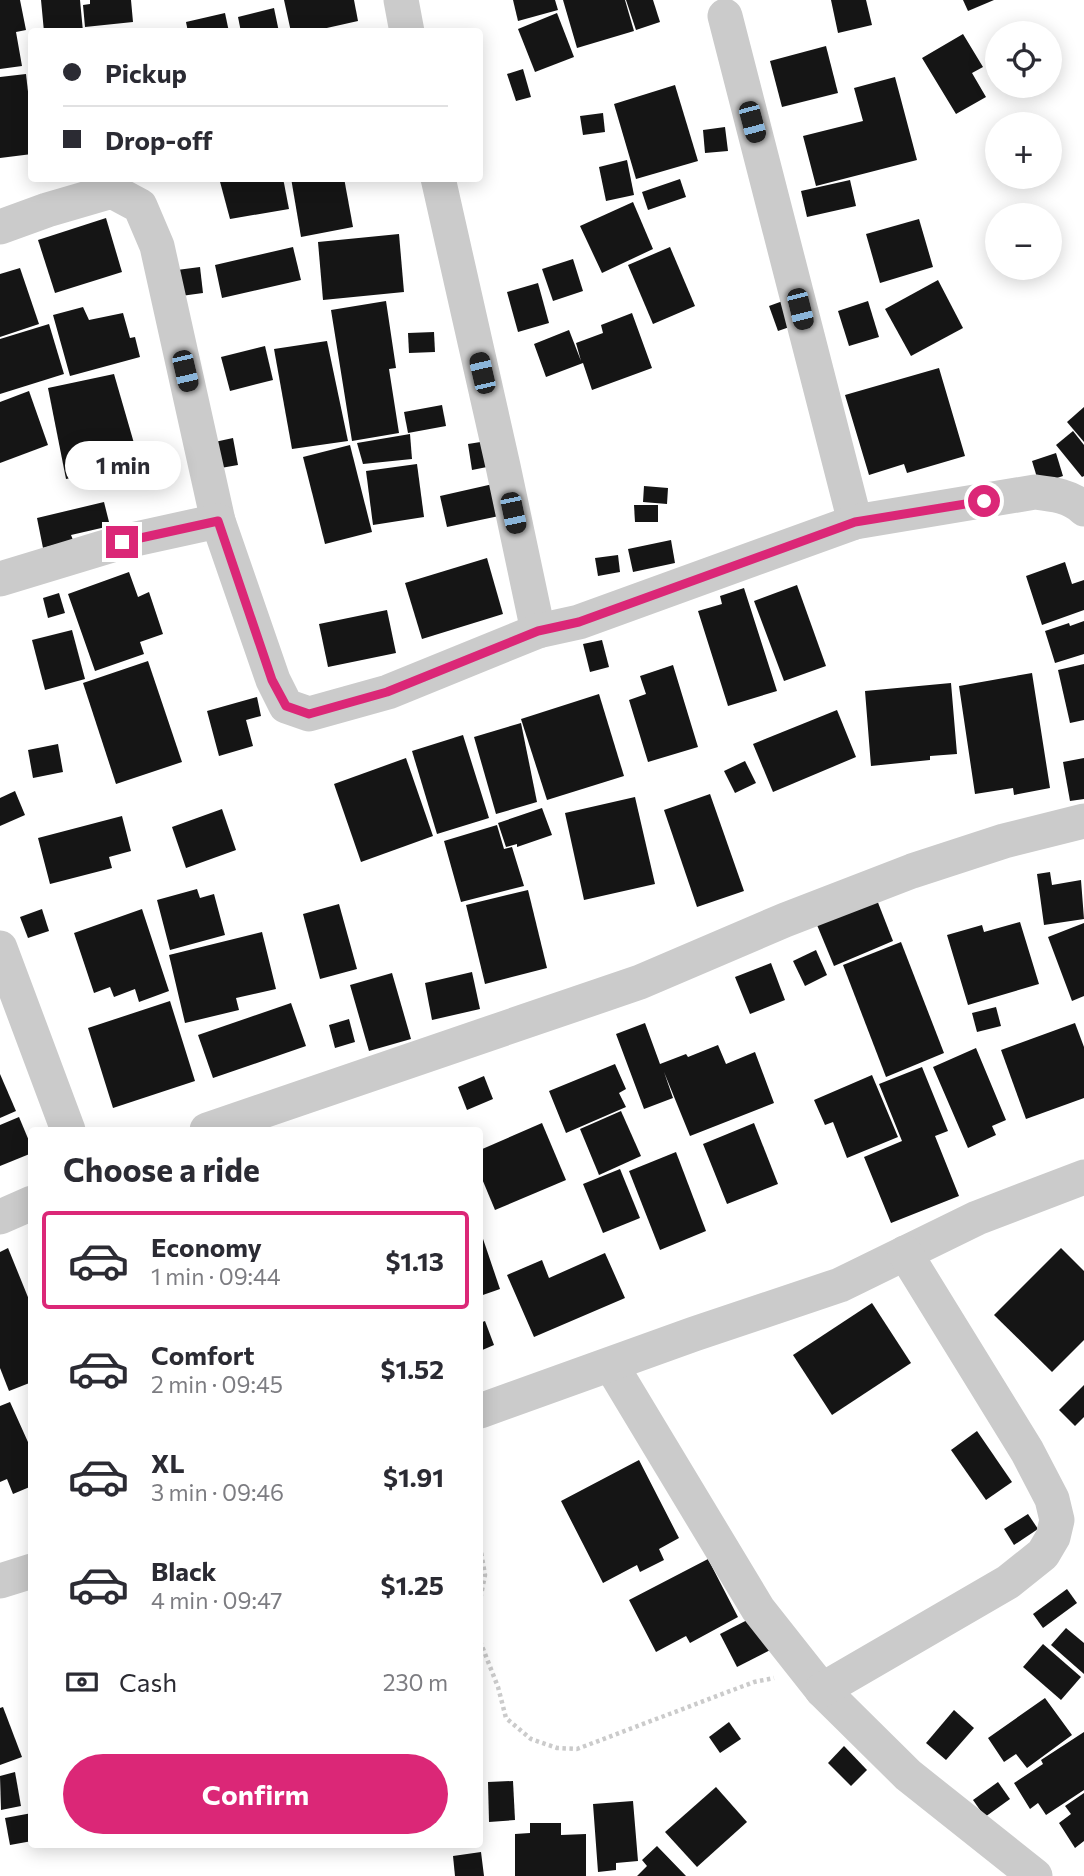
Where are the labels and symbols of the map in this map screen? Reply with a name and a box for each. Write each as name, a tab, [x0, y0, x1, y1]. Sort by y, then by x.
car	[737, 99, 768, 145]
car	[785, 286, 816, 332]
car	[171, 348, 200, 394]
car	[468, 350, 497, 396]
callout: 1 min	[64, 440, 180, 490]
route start	[968, 485, 1000, 517]
car	[499, 490, 528, 536]
route end	[106, 526, 138, 558]

